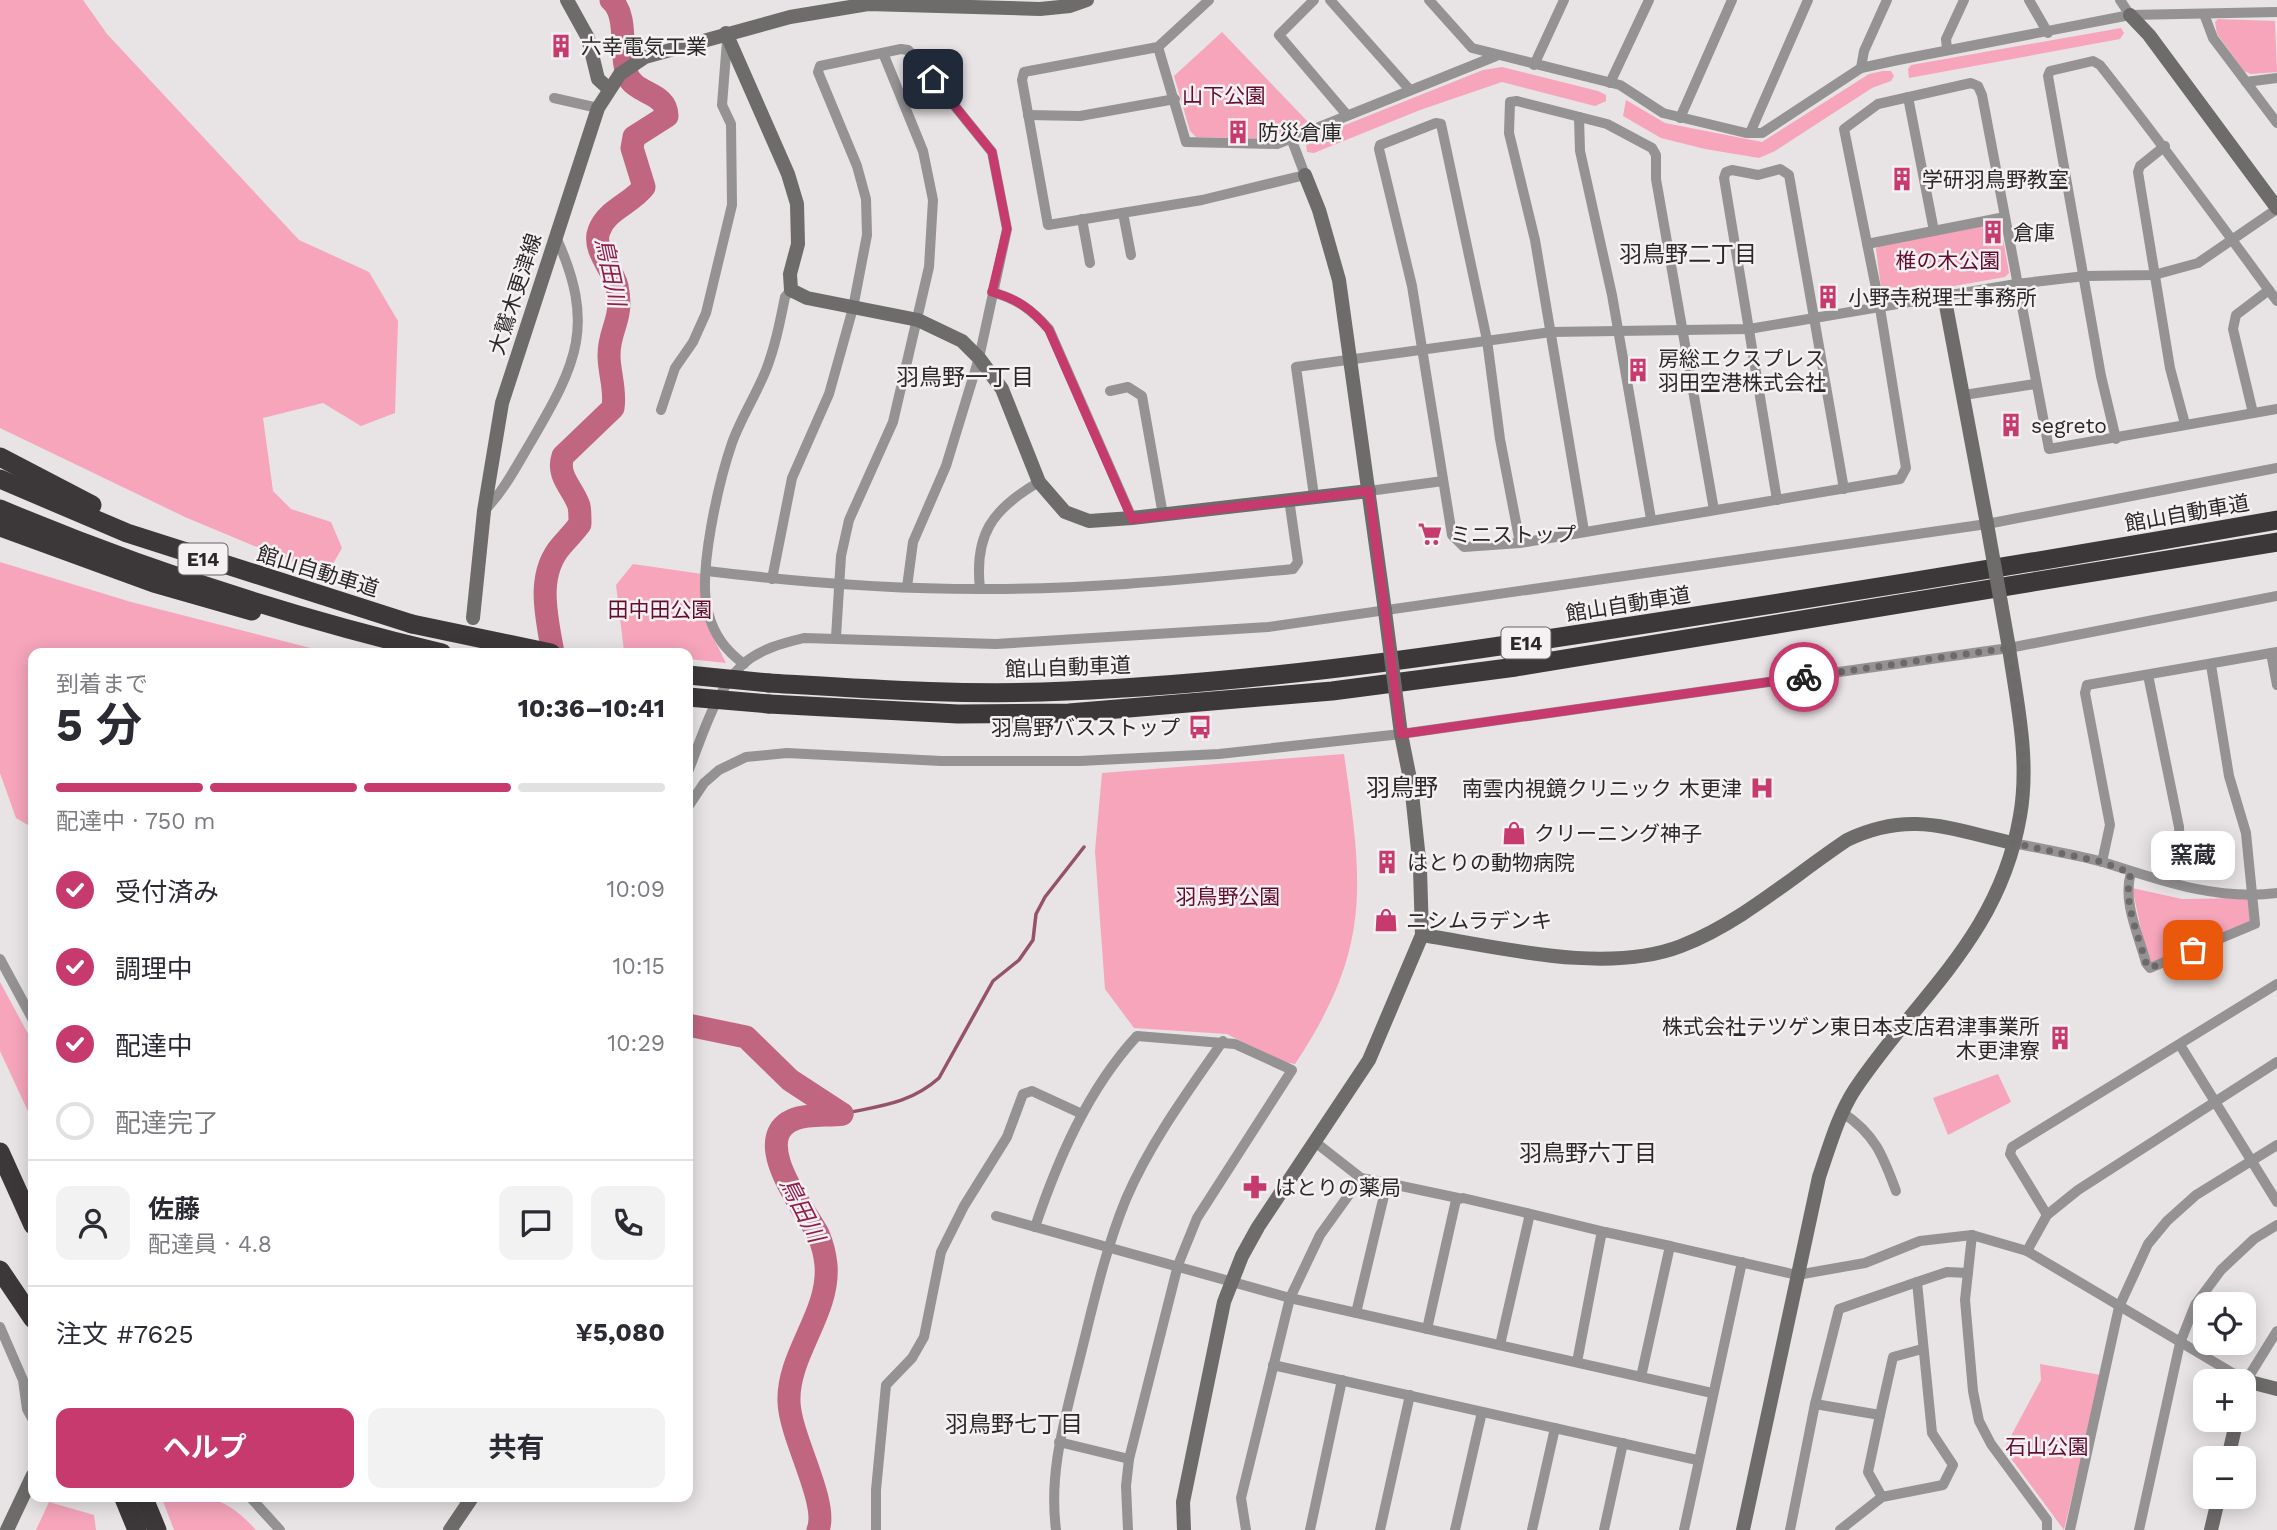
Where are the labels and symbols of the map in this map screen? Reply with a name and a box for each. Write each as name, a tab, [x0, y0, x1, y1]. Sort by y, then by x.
building icon: 六幸電気工業	[547, 32, 575, 60]
place label: 六幸電気工業	[581, 34, 707, 59]
pin	[903, 49, 963, 109]
park label: 山下公園	[1182, 83, 1266, 108]
building icon: 防災倉庫	[1224, 118, 1252, 146]
place label: 防災倉庫	[1258, 120, 1342, 145]
building icon: 学研羽鳥野教室	[1888, 165, 1916, 193]
place label: 学研羽鳥野教室	[1922, 167, 2069, 192]
building icon: 倉庫	[1979, 218, 2007, 246]
place label: 倉庫	[2013, 220, 2055, 245]
street label: 大鷲木更津線	[484, 230, 546, 358]
water label: 鳥田川	[590, 235, 631, 311]
district label: 羽鳥野二丁目	[1619, 241, 1757, 268]
park label: 椎の木公園	[1896, 248, 2001, 273]
building icon: 小野寺税理士事務所	[1814, 283, 1842, 311]
place label: 小野寺税理士事務所	[1848, 285, 2037, 310]
place label: 房総エクスプレス 羽田空港株式会社	[1658, 346, 1826, 395]
building icon: 房総エクスプレス 羽田空港株式会社	[1624, 356, 1652, 384]
district label: 羽鳥野一丁目	[896, 364, 1034, 391]
building icon: segreto	[1997, 411, 2025, 439]
place label: segreto	[2031, 413, 2107, 438]
street label: 館山自動車道	[2123, 490, 2251, 536]
supermarket icon: ミニストップ	[1416, 520, 1444, 548]
place label: ミニストップ	[1450, 522, 1576, 547]
street label: 館山自動車道	[254, 541, 382, 601]
road number: E14	[178, 544, 228, 574]
street label: 館山自動車道	[1564, 582, 1692, 626]
park label: 田中田公園	[608, 597, 713, 622]
road number: E14	[1502, 628, 1550, 658]
courier	[1769, 642, 1839, 712]
street label: 館山自動車道	[1005, 652, 1131, 682]
bus stop icon: 羽鳥野バスストップ	[1186, 713, 1214, 741]
place label: 羽鳥野バスストップ	[991, 715, 1180, 740]
district label: 羽鳥野	[1366, 774, 1438, 802]
hospital icon: 南雲内視鏡クリニック 木更津	[1748, 774, 1776, 802]
place label: 南雲内視鏡クリニック 木更津	[1462, 776, 1742, 801]
shop icon: クリーニング神子	[1500, 819, 1528, 847]
place label: クリーニング神子	[1534, 821, 1702, 846]
callout: 窯蔵	[2151, 831, 2235, 880]
building icon: はとりの動物病院	[1373, 848, 1401, 876]
place label: はとりの動物病院	[1407, 850, 1575, 875]
park label: 羽鳥野公園	[1176, 884, 1281, 909]
shop icon: ニシムラデンキ	[1372, 906, 1400, 934]
place label: ニシムラデンキ	[1406, 908, 1552, 933]
pin	[2163, 920, 2223, 980]
place label: 株式会社テツゲン東日本支店君津事業所 木更津寮	[1662, 1014, 2040, 1063]
building icon: 株式会社テツゲン東日本支店君津事業所 木更津寮	[2046, 1024, 2074, 1052]
district label: 羽鳥野六丁目	[1519, 1140, 1657, 1167]
water label: 鳥田川	[774, 1173, 831, 1250]
pharmacy icon: はとりの薬局	[1241, 1173, 1269, 1201]
place label: はとりの薬局	[1275, 1175, 1401, 1200]
district label: 羽鳥野七丁目	[945, 1411, 1083, 1438]
park label: 石山公園	[2005, 1434, 2089, 1459]

